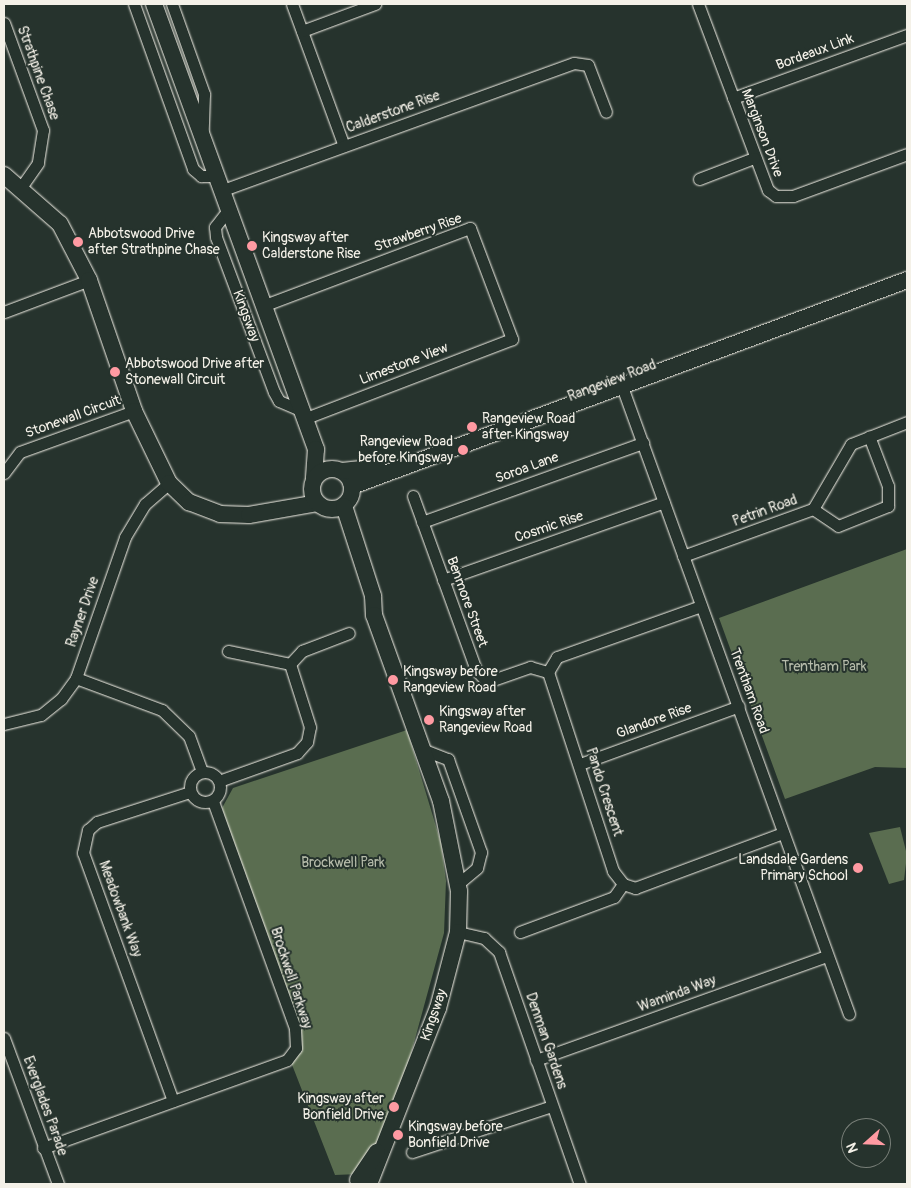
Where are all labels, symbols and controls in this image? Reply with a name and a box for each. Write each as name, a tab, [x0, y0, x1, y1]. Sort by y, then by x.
street label: Strathpine Chase	[13, 24, 63, 122]
street label: Bordeaux Link	[774, 30, 856, 74]
street label: Calderstone Rise	[344, 87, 442, 137]
street label: Marginson Drive	[737, 87, 787, 179]
street label: Strawberry Rise	[372, 210, 464, 256]
place label: Abbotswood Drive after Strathpine Chase	[88, 226, 220, 258]
place label: Kingsway after Calderstone Rise	[262, 230, 360, 262]
marker: Abbotswood Drive after Strathpine Chase	[72, 236, 84, 248]
marker: Kingsway after Calderstone Rise	[246, 240, 258, 252]
street label: Kingsway	[229, 288, 263, 344]
street label: Limestone View	[357, 339, 451, 389]
place label: Abbotswood Drive after Stonewall Circuit	[125, 356, 264, 388]
street label: Rangeview Road	[565, 356, 659, 406]
marker: Abbotswood Drive after Stonewall Circuit	[109, 366, 121, 378]
street label: Stonewall Circuit	[23, 392, 123, 442]
place label: Rangeview Road after Kingsway	[482, 411, 575, 444]
marker: Rangeview Road after Kingsway	[466, 421, 478, 433]
place label: Rangeview Road before Kingsway	[358, 434, 453, 467]
marker: Rangeview Road before Kingsway	[457, 444, 469, 456]
street label: Soroa Lane	[493, 449, 561, 487]
street label: Petrin Road	[730, 492, 800, 530]
street label: Cosmic Rise	[513, 507, 585, 547]
street label: Benmore Street	[443, 554, 491, 650]
street label: Rayner Drive	[63, 575, 103, 649]
street label: Trentham Road	[726, 646, 772, 736]
park label: Trentham Park	[781, 659, 867, 675]
place label: Kingsway before Rangeview Road	[403, 664, 498, 696]
marker: Kingsway before Rangeview Road	[387, 674, 399, 686]
street label: Glandore Rise	[614, 700, 694, 742]
place label: Kingsway after Rangeview Road	[439, 704, 532, 736]
marker: Kingsway after Rangeview Road	[423, 714, 435, 726]
street label: Pando Crescent	[582, 746, 626, 838]
place label: Landsdale Gardens Primary School	[738, 852, 848, 884]
park label: Brockwell Park	[301, 855, 385, 871]
street label: Meadowbank Way	[95, 859, 145, 959]
marker: Landsdale Gardens Primary School	[852, 862, 864, 874]
street label: Brockwell Parkway	[267, 925, 315, 1031]
street label: Waminda Way	[636, 972, 718, 1016]
street label: Kingsway	[417, 987, 451, 1043]
street label: Denman Gardens	[522, 991, 570, 1091]
street label: Everglades Parade	[19, 1054, 71, 1158]
place label: Kingsway after Bonfield Drive	[297, 1091, 384, 1124]
marker: Kingsway after Bonfield Drive	[388, 1101, 400, 1113]
north arrow	[841, 1118, 891, 1168]
place label: Kingsway before Bonfield Drive	[408, 1119, 503, 1152]
marker: Kingsway before Bonfield Drive	[392, 1129, 404, 1141]
text: N	[843, 1141, 862, 1155]

